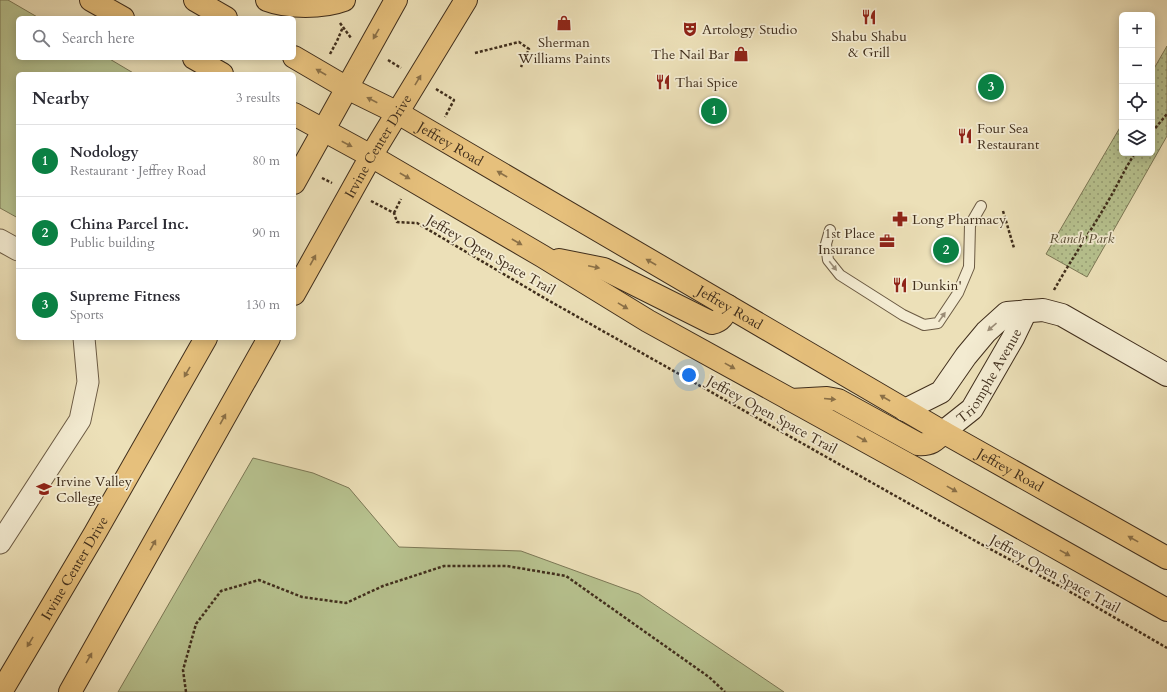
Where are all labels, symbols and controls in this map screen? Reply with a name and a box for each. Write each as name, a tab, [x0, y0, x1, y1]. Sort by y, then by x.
restaurant icon: Shabu Shabu & Grill	[860, 8, 878, 26]
map controls	[1119, 12, 1155, 156]
button: +	[1119, 12, 1155, 48]
shop icon: Sherman Williams Paints	[555, 14, 573, 32]
search box	[16, 16, 296, 60]
theatre icon: Artology Studio	[681, 20, 699, 38]
place label: Artology Studio	[702, 20, 798, 39]
icon: search	[30, 27, 52, 49]
place label: Shabu Shabu & Grill	[831, 27, 907, 62]
text: Search here	[62, 28, 135, 48]
one-way arrow	[373, 28, 380, 40]
place label: Sherman Williams Paints	[517, 33, 610, 68]
place label: The Nail Bar	[651, 45, 730, 64]
shop icon: The Nail Bar	[732, 45, 750, 63]
button: −	[1119, 48, 1155, 84]
one-way arrow	[315, 69, 327, 76]
pin: 3	[978, 72, 1004, 102]
restaurant icon: Thai Spice	[654, 73, 672, 91]
place label: Thai Spice	[675, 73, 738, 92]
one-way arrow	[414, 74, 421, 86]
button: locate	[1119, 84, 1155, 120]
text: Nearby	[32, 87, 89, 110]
text: 3 results	[236, 89, 280, 107]
street label: Irvine Center Drive	[340, 91, 416, 202]
pin: 1	[701, 96, 727, 126]
one-way arrow	[367, 97, 378, 104]
street label: Jeffrey Road	[412, 116, 487, 171]
place label: Four Sea Restaurant	[977, 119, 1040, 154]
button: layers	[1119, 120, 1155, 156]
restaurant icon: Four Sea Restaurant	[956, 127, 974, 145]
one-way arrow	[342, 140, 353, 147]
text: Nodology	[70, 142, 139, 162]
text: 1	[42, 152, 48, 170]
text: 80 m	[252, 152, 280, 170]
text: Restaurant · Jeffrey Road	[70, 162, 206, 180]
one-way arrow	[496, 171, 508, 178]
one-way arrow	[400, 172, 410, 180]
street label: Jeffrey Open Space Trail	[421, 209, 559, 300]
pharmacy icon: Long Pharmacy	[891, 210, 909, 228]
place label: Long Pharmacy	[912, 210, 1007, 229]
text: China Parcel Inc.	[70, 214, 189, 234]
text: 2	[42, 224, 48, 242]
text: 90 m	[252, 224, 280, 242]
place label: 1st Place Insurance	[818, 224, 875, 259]
park label: Ranch Park	[1050, 229, 1114, 248]
office icon: 1st Place Insurance	[878, 232, 896, 250]
text: Public building	[70, 234, 155, 252]
pin: 2	[933, 235, 959, 265]
one-way arrow	[511, 238, 523, 245]
one-way arrow	[310, 254, 316, 265]
one-way arrow	[645, 258, 657, 265]
one-way arrow	[828, 261, 837, 272]
one-way arrow	[588, 265, 600, 271]
restaurant icon: Dunkin'	[891, 276, 909, 294]
place label: Dunkin'	[912, 276, 962, 295]
street label: Jeffrey Road	[692, 280, 767, 334]
text: Supreme Fitness	[70, 286, 180, 306]
text: 3	[42, 296, 48, 314]
text: 130 m	[246, 296, 280, 314]
one-way arrow	[617, 302, 629, 309]
text: Sports	[70, 306, 104, 324]
one-way arrow	[938, 312, 946, 322]
one-way arrow	[987, 322, 997, 332]
street label: Triomphe Avenue	[952, 325, 1026, 427]
one-way arrow	[724, 363, 736, 370]
your location	[679, 365, 699, 385]
one-way arrow	[183, 366, 190, 378]
street label: Jeffrey Open Space Trail	[702, 370, 841, 459]
one-way arrow	[879, 394, 891, 401]
one-way arrow	[824, 396, 836, 403]
one-way arrow	[220, 414, 227, 425]
one-way arrow	[856, 436, 868, 443]
street label: Jeffrey Road	[972, 443, 1047, 496]
place label: Irvine Valley College	[56, 472, 133, 507]
school or university icon: Irvine Valley College	[35, 480, 53, 498]
one-way arrow	[946, 486, 958, 493]
street label: Irvine Center Drive	[36, 513, 112, 623]
street label: Jeffrey Open Space Trail	[985, 529, 1124, 618]
one-way arrow	[1127, 536, 1139, 543]
one-way arrow	[150, 539, 157, 551]
one-way arrow	[1059, 550, 1071, 556]
one-way arrow	[27, 636, 34, 648]
one-way arrow	[86, 652, 92, 664]

